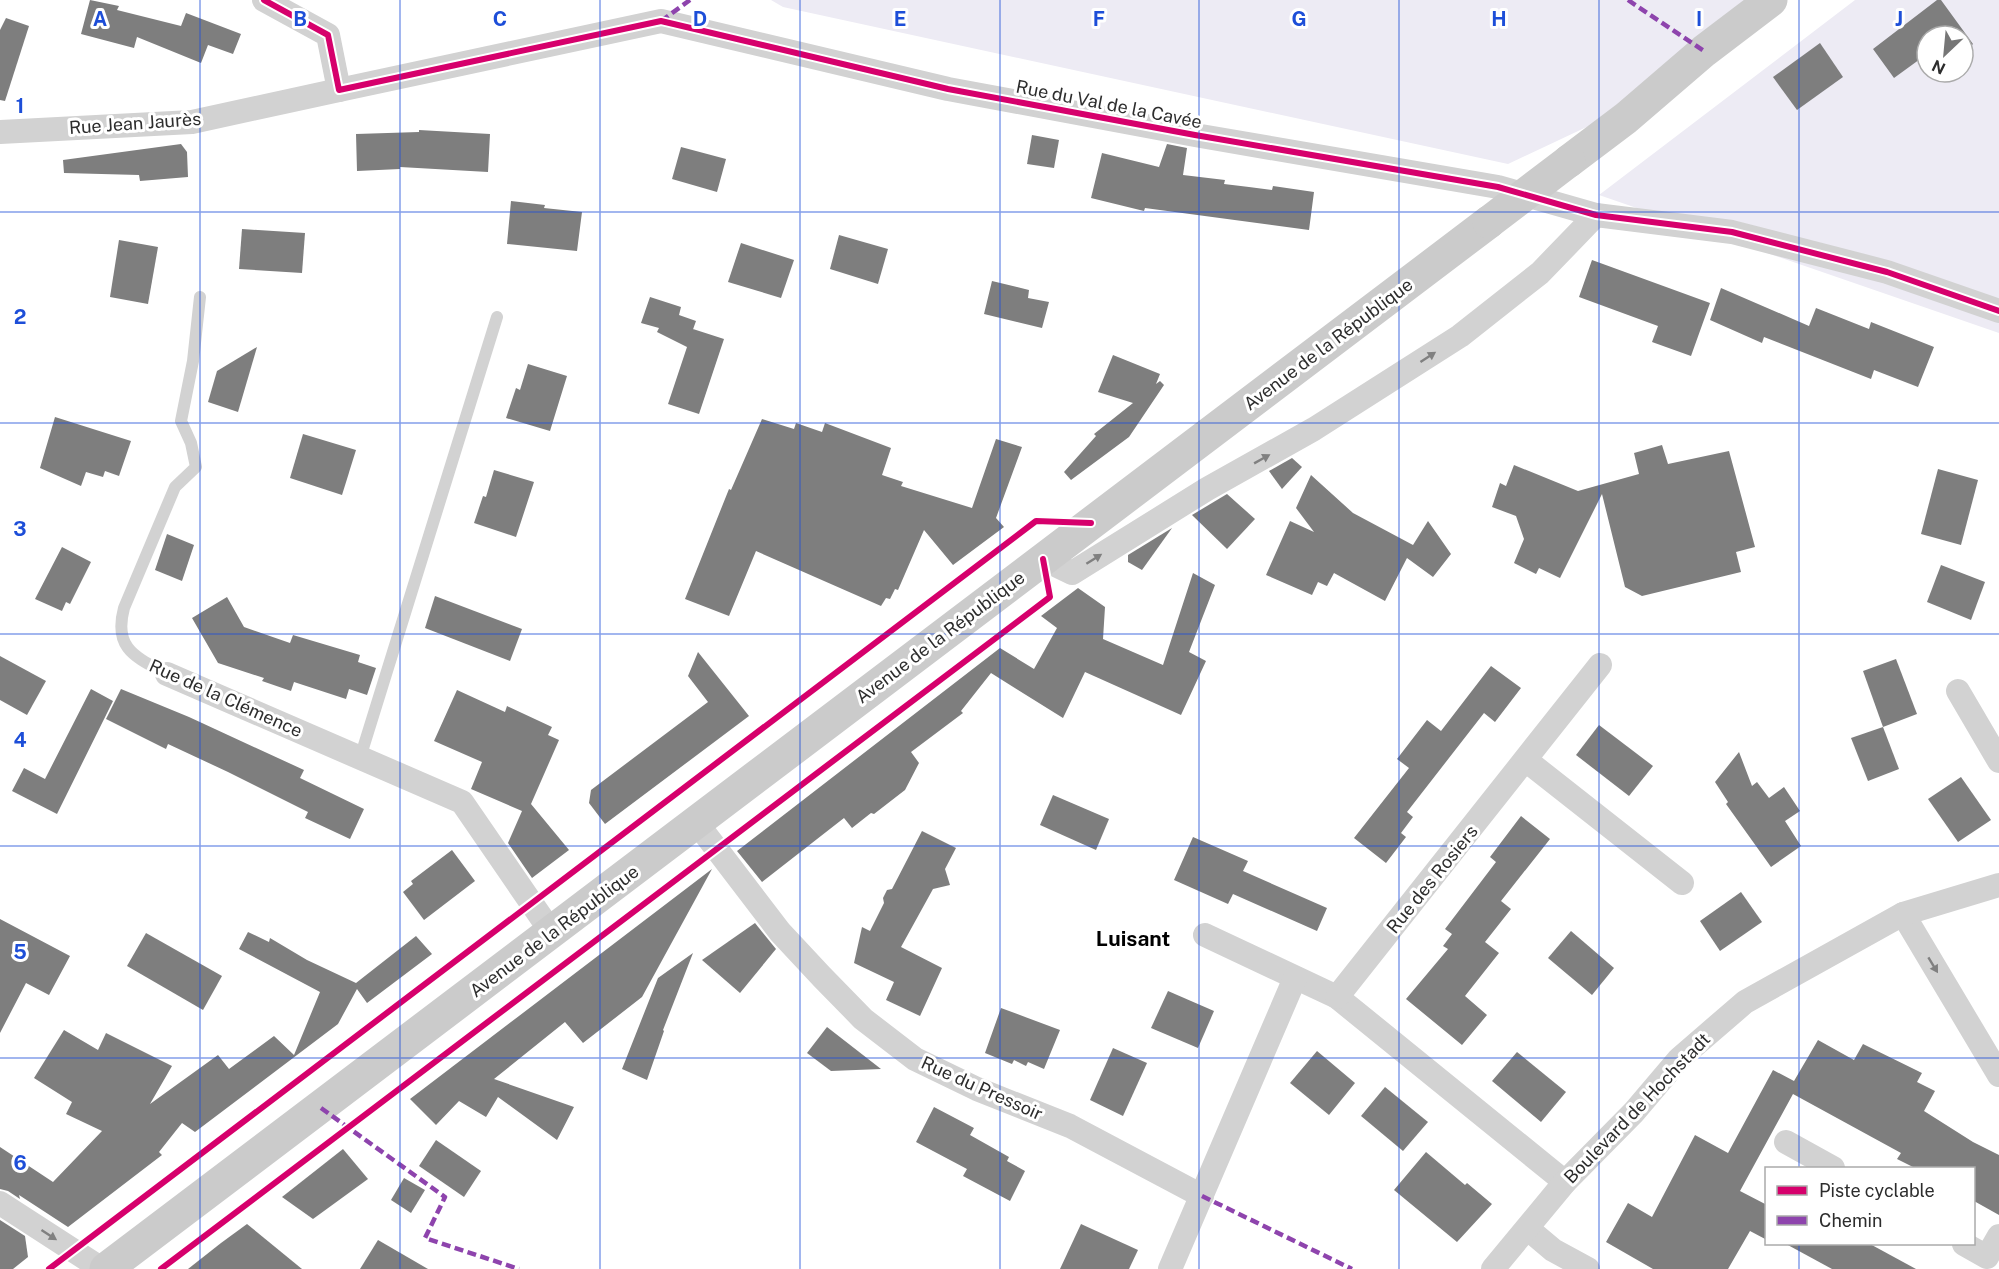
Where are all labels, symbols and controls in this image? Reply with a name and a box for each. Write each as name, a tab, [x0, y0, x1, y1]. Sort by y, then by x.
text: A	[93, 7, 107, 31]
text: B	[293, 7, 307, 31]
text: C	[493, 7, 507, 31]
text: D	[693, 7, 707, 31]
text: E	[894, 7, 906, 31]
text: F	[1093, 7, 1105, 31]
text: G	[1291, 7, 1307, 31]
text: H	[1491, 7, 1507, 31]
text: I	[1696, 7, 1702, 31]
text: J	[1895, 7, 1903, 31]
north arrow	[1915, 24, 1975, 84]
text: N	[1929, 56, 1948, 78]
street label: Rue du Val de la Cavée	[1014, 76, 1204, 132]
text: 1	[16, 94, 24, 118]
street label: Rue Jean Jaurès	[68, 108, 202, 138]
street label: Avenue de la République	[1239, 274, 1417, 414]
text: 2	[14, 305, 26, 329]
one-way arrow	[1419, 351, 1436, 362]
one-way arrow	[1253, 454, 1270, 464]
text: 3	[13, 517, 27, 541]
one-way arrow	[1086, 554, 1103, 565]
street label: Avenue de la République	[851, 567, 1029, 707]
street label: Rue de la Clémence	[146, 655, 306, 741]
text: 4	[13, 728, 27, 752]
street label: Rue des Rosiers	[1382, 821, 1482, 937]
street label: Avenue de la République	[465, 861, 643, 1001]
district label: Luisant	[1096, 926, 1170, 951]
text: 5	[13, 940, 27, 964]
one-way arrow	[1928, 957, 1939, 973]
street label: Boulevard de Hochstadt	[1560, 1028, 1714, 1188]
street label: Rue du Pressoir	[918, 1052, 1046, 1124]
text: 6	[13, 1151, 27, 1175]
legend	[1765, 1167, 1975, 1245]
text: Piste cyclable	[1819, 1180, 1935, 1201]
text: Chemin	[1819, 1210, 1883, 1231]
one-way arrow	[41, 1229, 57, 1240]

